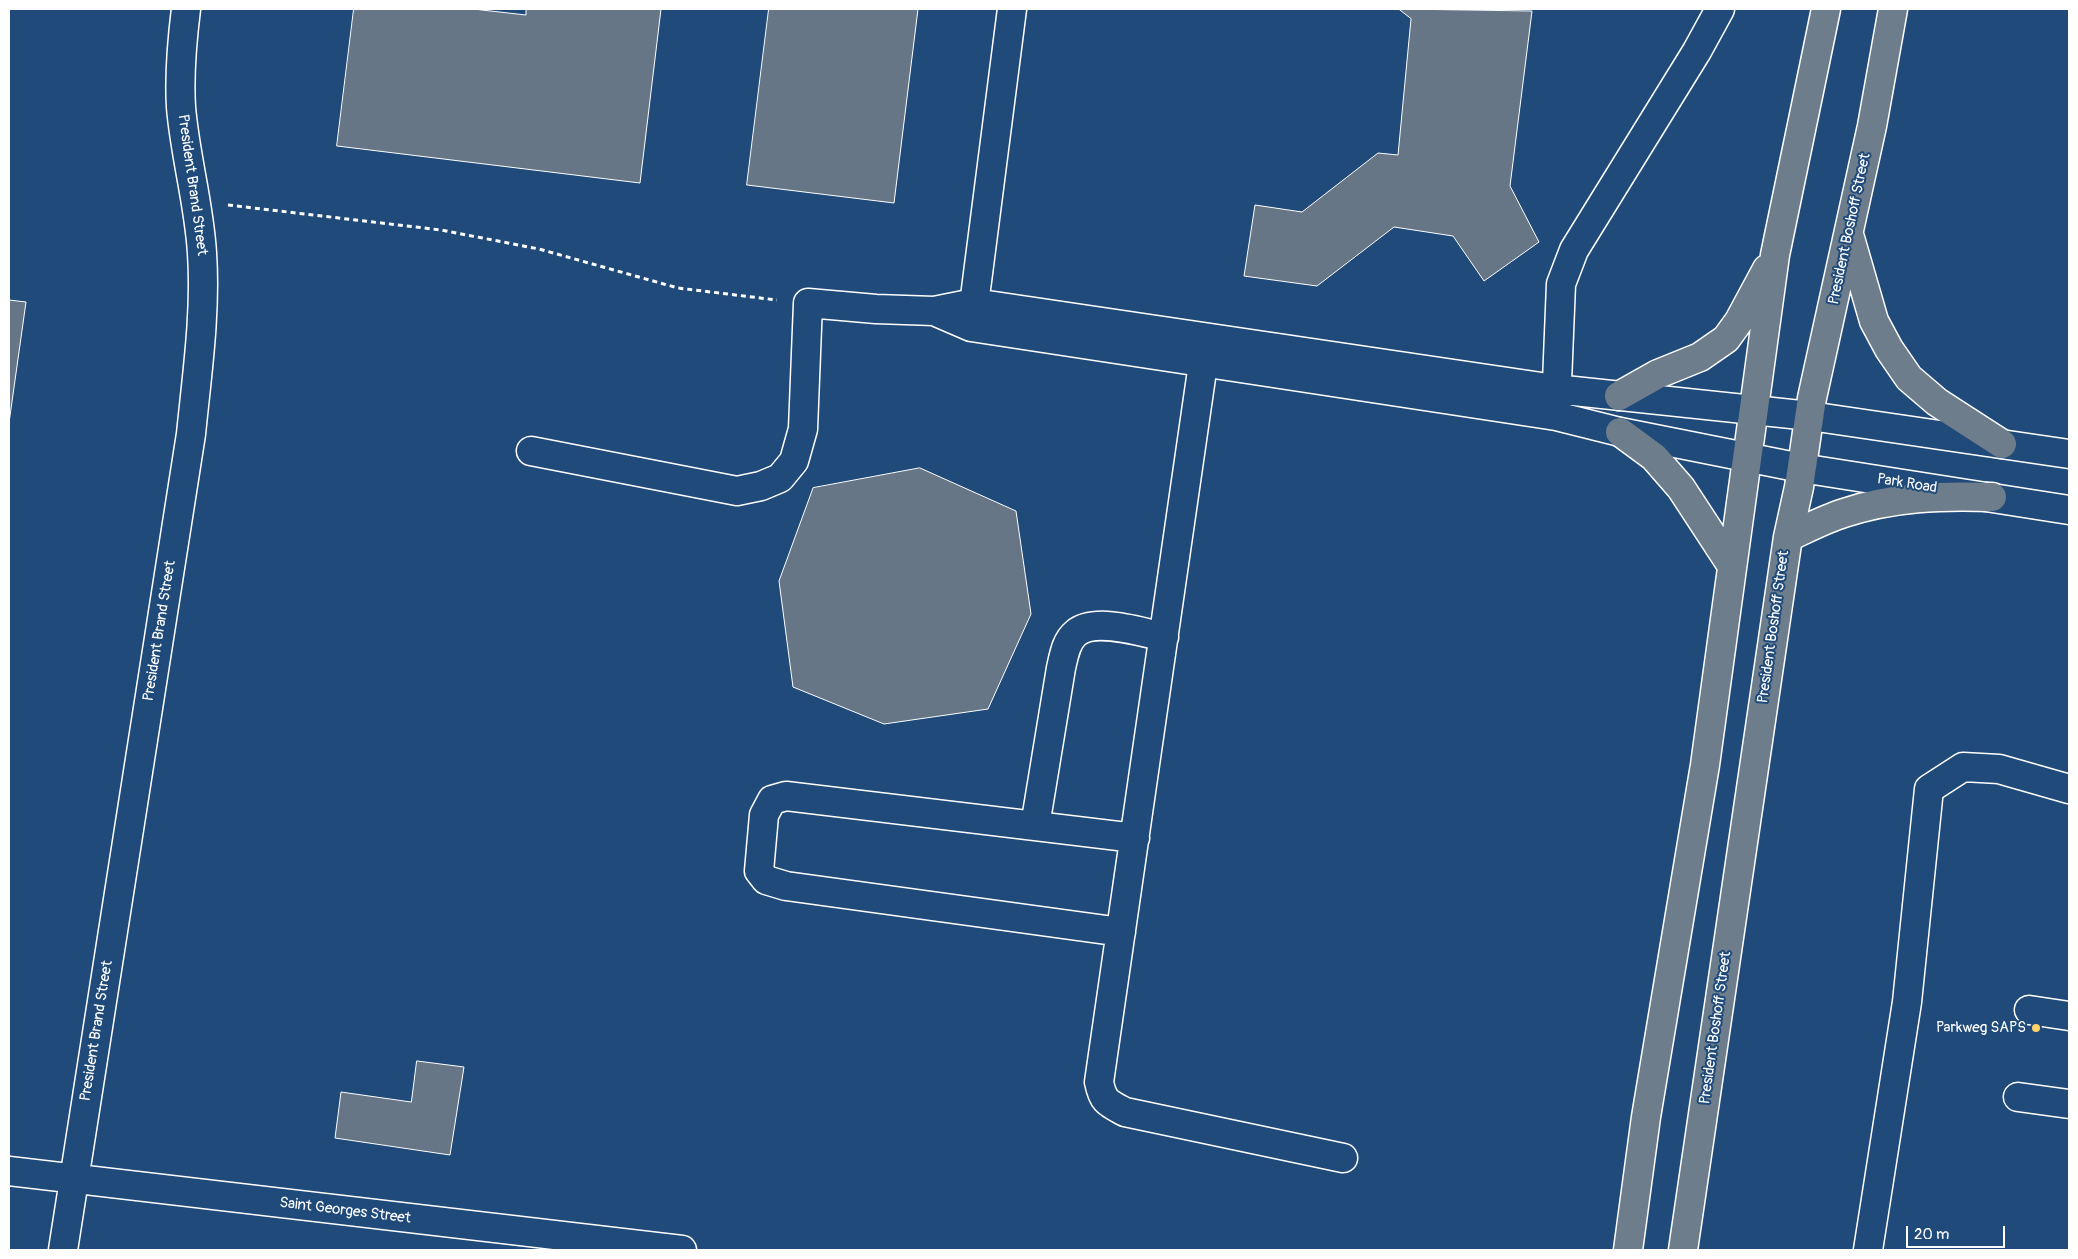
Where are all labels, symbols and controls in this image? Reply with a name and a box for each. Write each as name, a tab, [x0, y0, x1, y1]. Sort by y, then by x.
street label: President Brand Street	[173, 113, 211, 257]
street label: President Boshoff Street	[1825, 152, 1875, 306]
street label: Park Road	[1876, 470, 1938, 498]
street label: President Boshoff Street	[1754, 549, 1794, 705]
street label: President Brand Street	[140, 559, 180, 703]
street label: President Boshoff Street	[1696, 950, 1736, 1106]
street label: President Brand Street	[77, 959, 117, 1103]
place label: Parkweg SAPS	[1936, 1019, 2026, 1037]
marker: Parkweg SAPS	[2030, 1022, 2042, 1034]
street label: Saint Georges Street	[278, 1194, 412, 1228]
scale bar	[1908, 1216, 2007, 1248]
text: 20 m	[1914, 1225, 1949, 1244]

